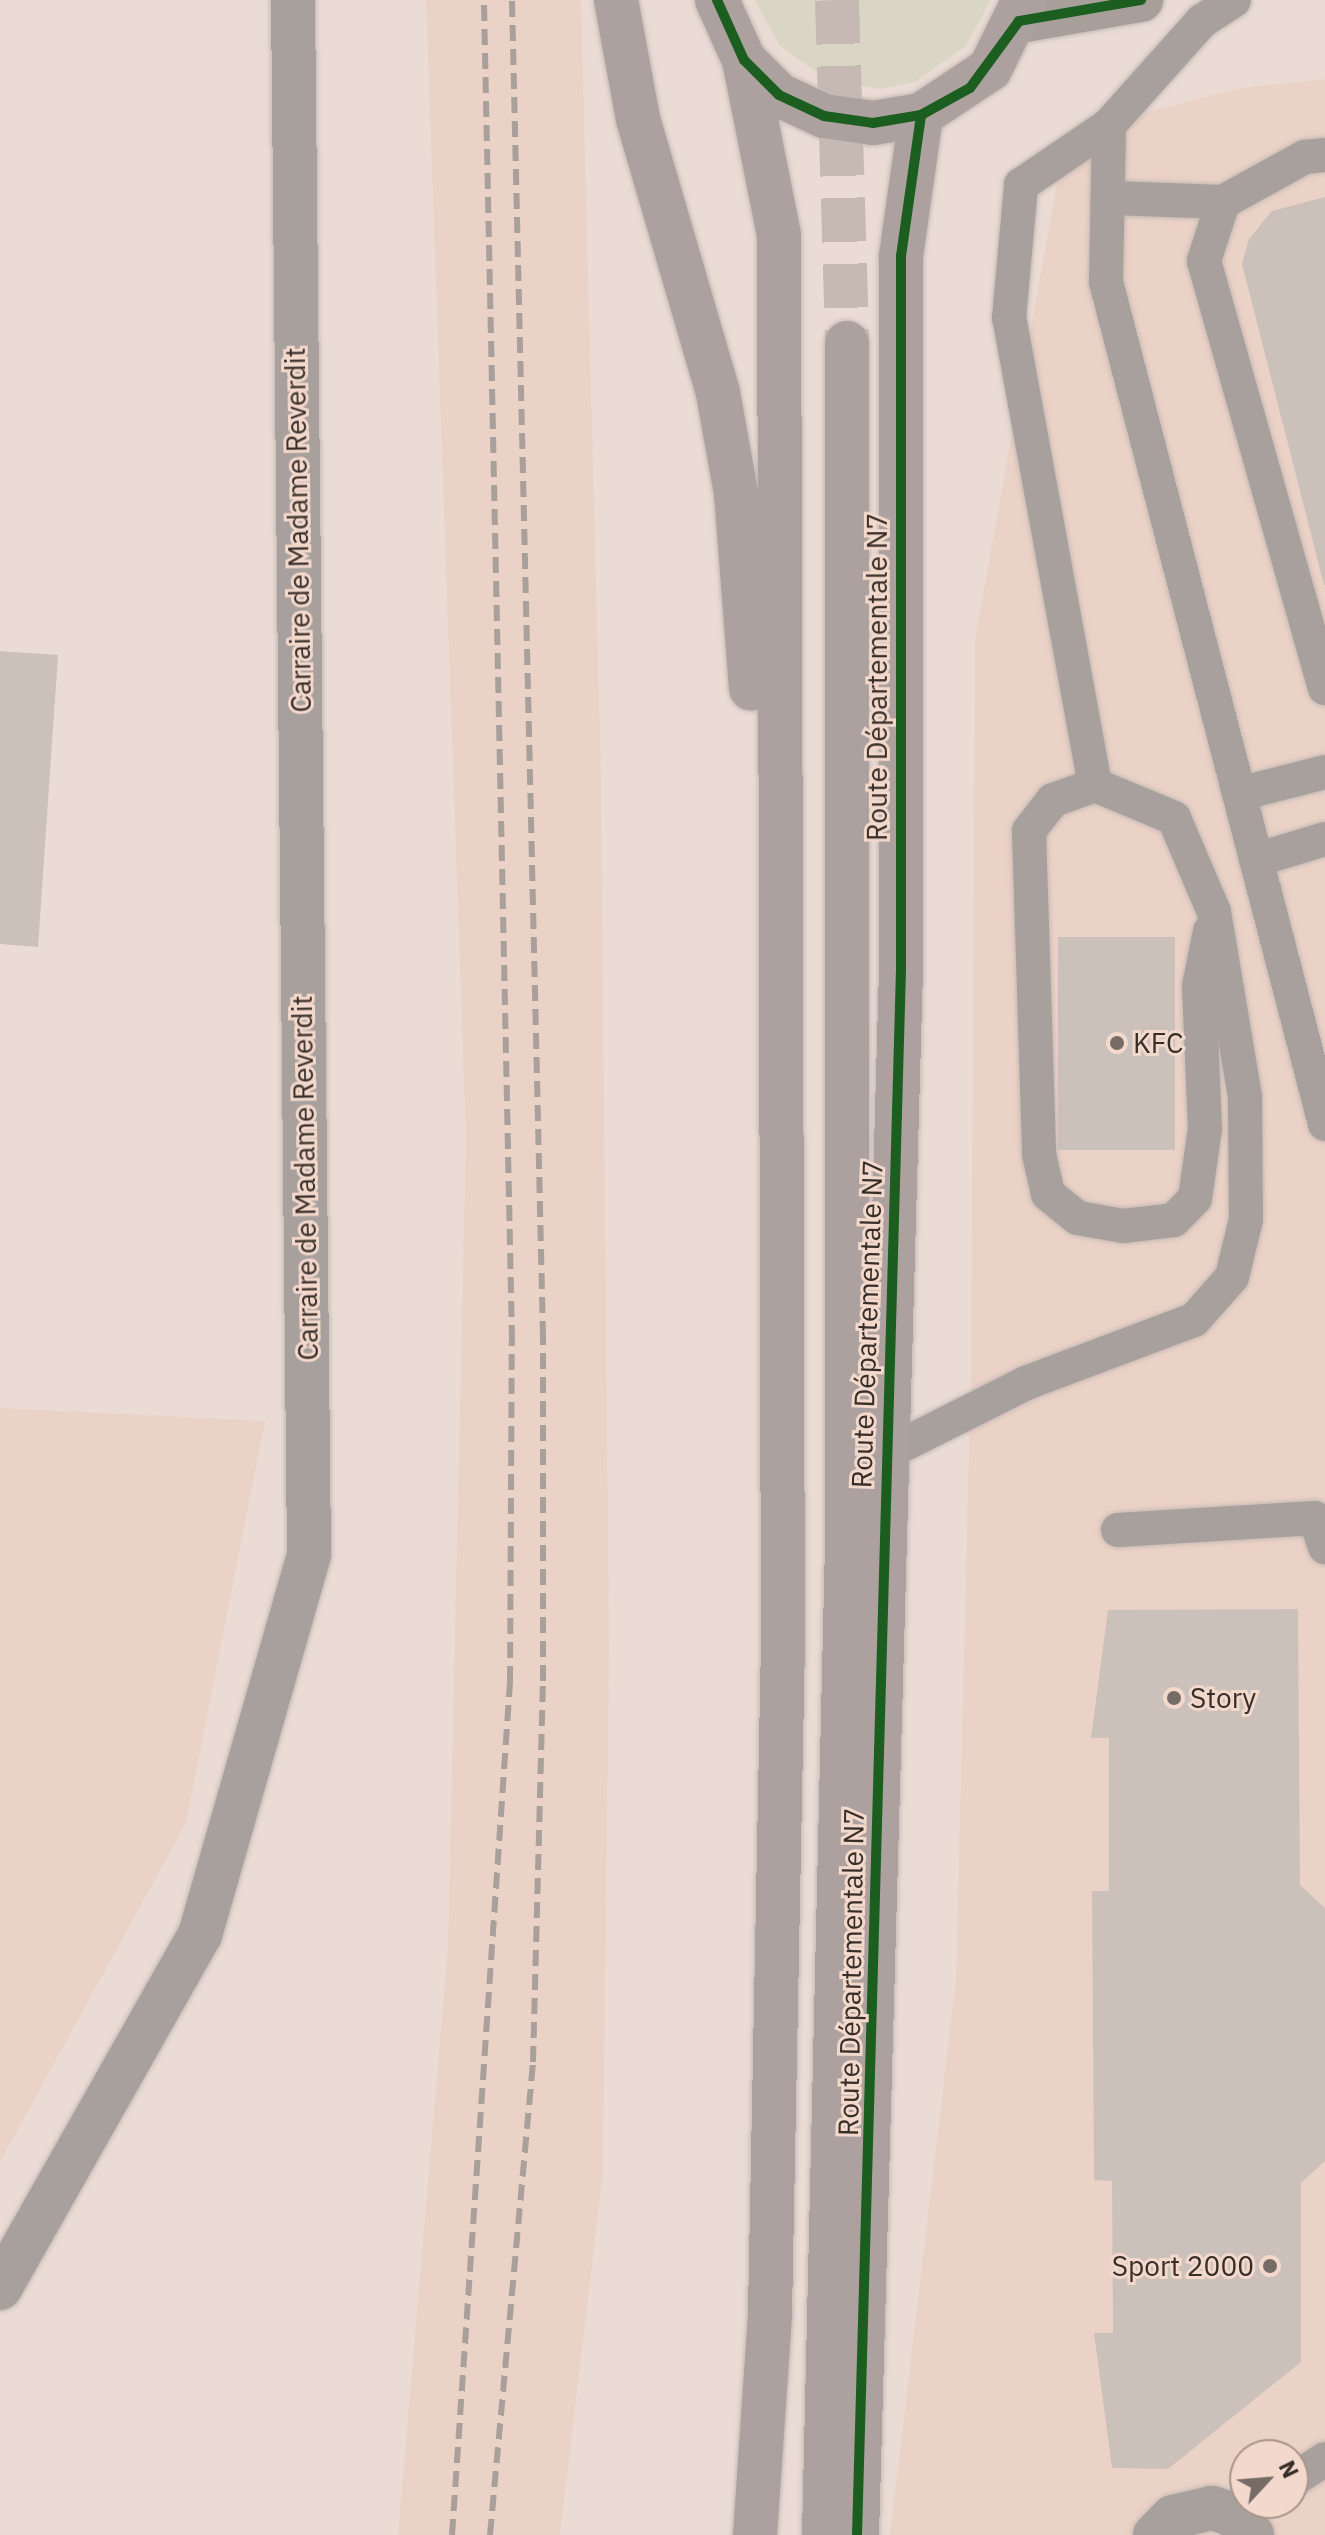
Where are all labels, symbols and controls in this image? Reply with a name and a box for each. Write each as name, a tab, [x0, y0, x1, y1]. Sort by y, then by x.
street label: Carraire de Madame Reverdit	[278, 347, 318, 713]
street label: Route Départementale N7	[860, 513, 894, 841]
street label: Carraire de Madame Reverdit	[285, 995, 325, 1361]
place label: KFC	[1133, 1026, 1183, 1060]
marker: KFC	[1108, 1034, 1126, 1052]
street label: Route Départementale N7	[844, 1159, 890, 1489]
place label: Story	[1190, 1681, 1256, 1715]
marker: Story	[1165, 1689, 1183, 1707]
street label: Route Départementale N7	[831, 1808, 871, 2136]
place label: Sport 2000	[1112, 2249, 1254, 2283]
marker: Sport 2000	[1261, 2257, 1279, 2275]
north arrow	[1229, 2439, 1309, 2519]
text: N	[1273, 2456, 1306, 2483]

